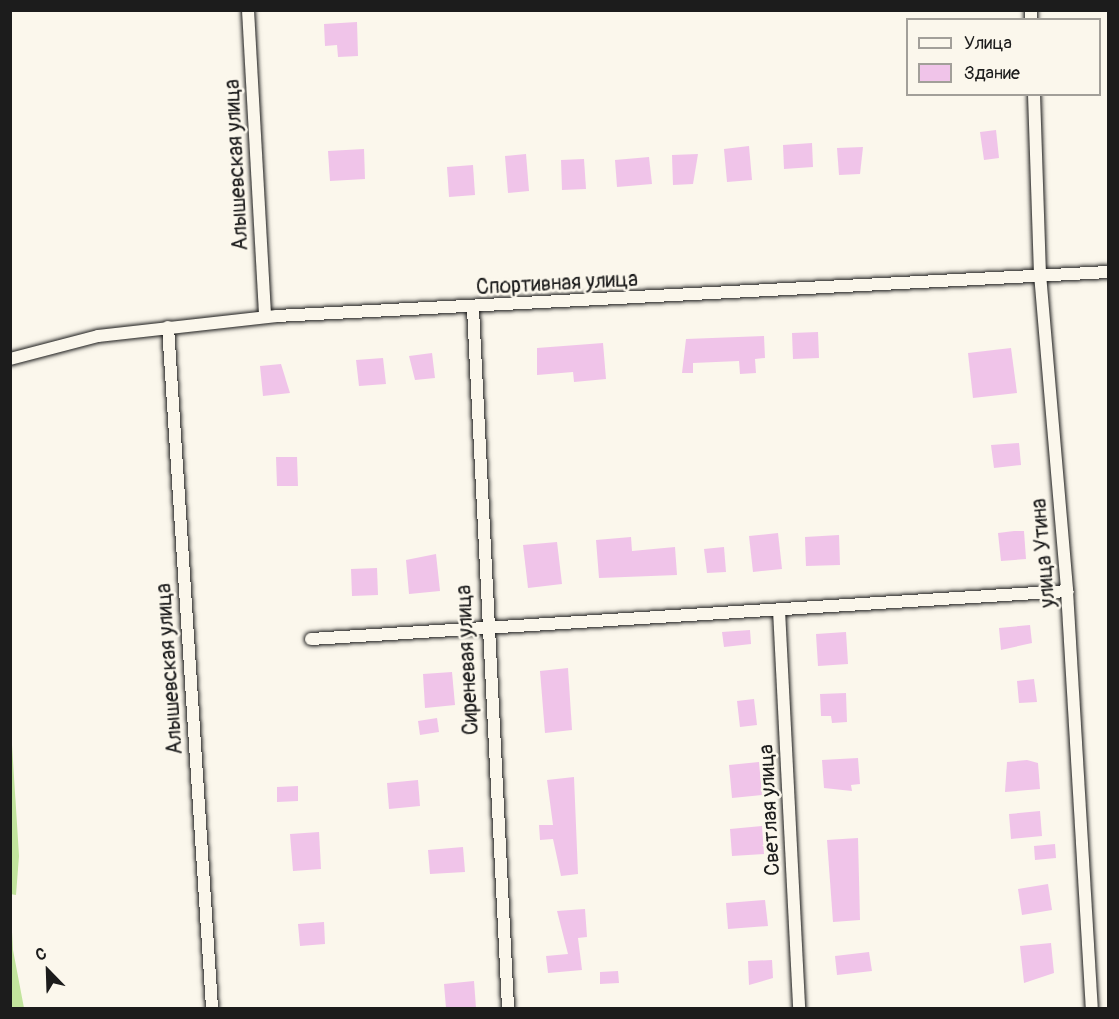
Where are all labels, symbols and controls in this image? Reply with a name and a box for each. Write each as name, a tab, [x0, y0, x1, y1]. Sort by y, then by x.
legend	[906, 18, 1101, 96]
text: Улица	[964, 32, 1012, 55]
text: Здание	[964, 62, 1020, 85]
street label: Алышевская улица	[220, 79, 254, 251]
street label: Спортивная улица	[475, 267, 639, 301]
street label: улица Утина	[1027, 497, 1061, 609]
street label: Алышевская улица	[151, 582, 189, 756]
street label: Сиреневая улица	[451, 584, 485, 736]
street label: Светлая улица	[754, 744, 786, 876]
north arrow	[18, 941, 78, 1001]
text: С	[33, 943, 49, 966]

